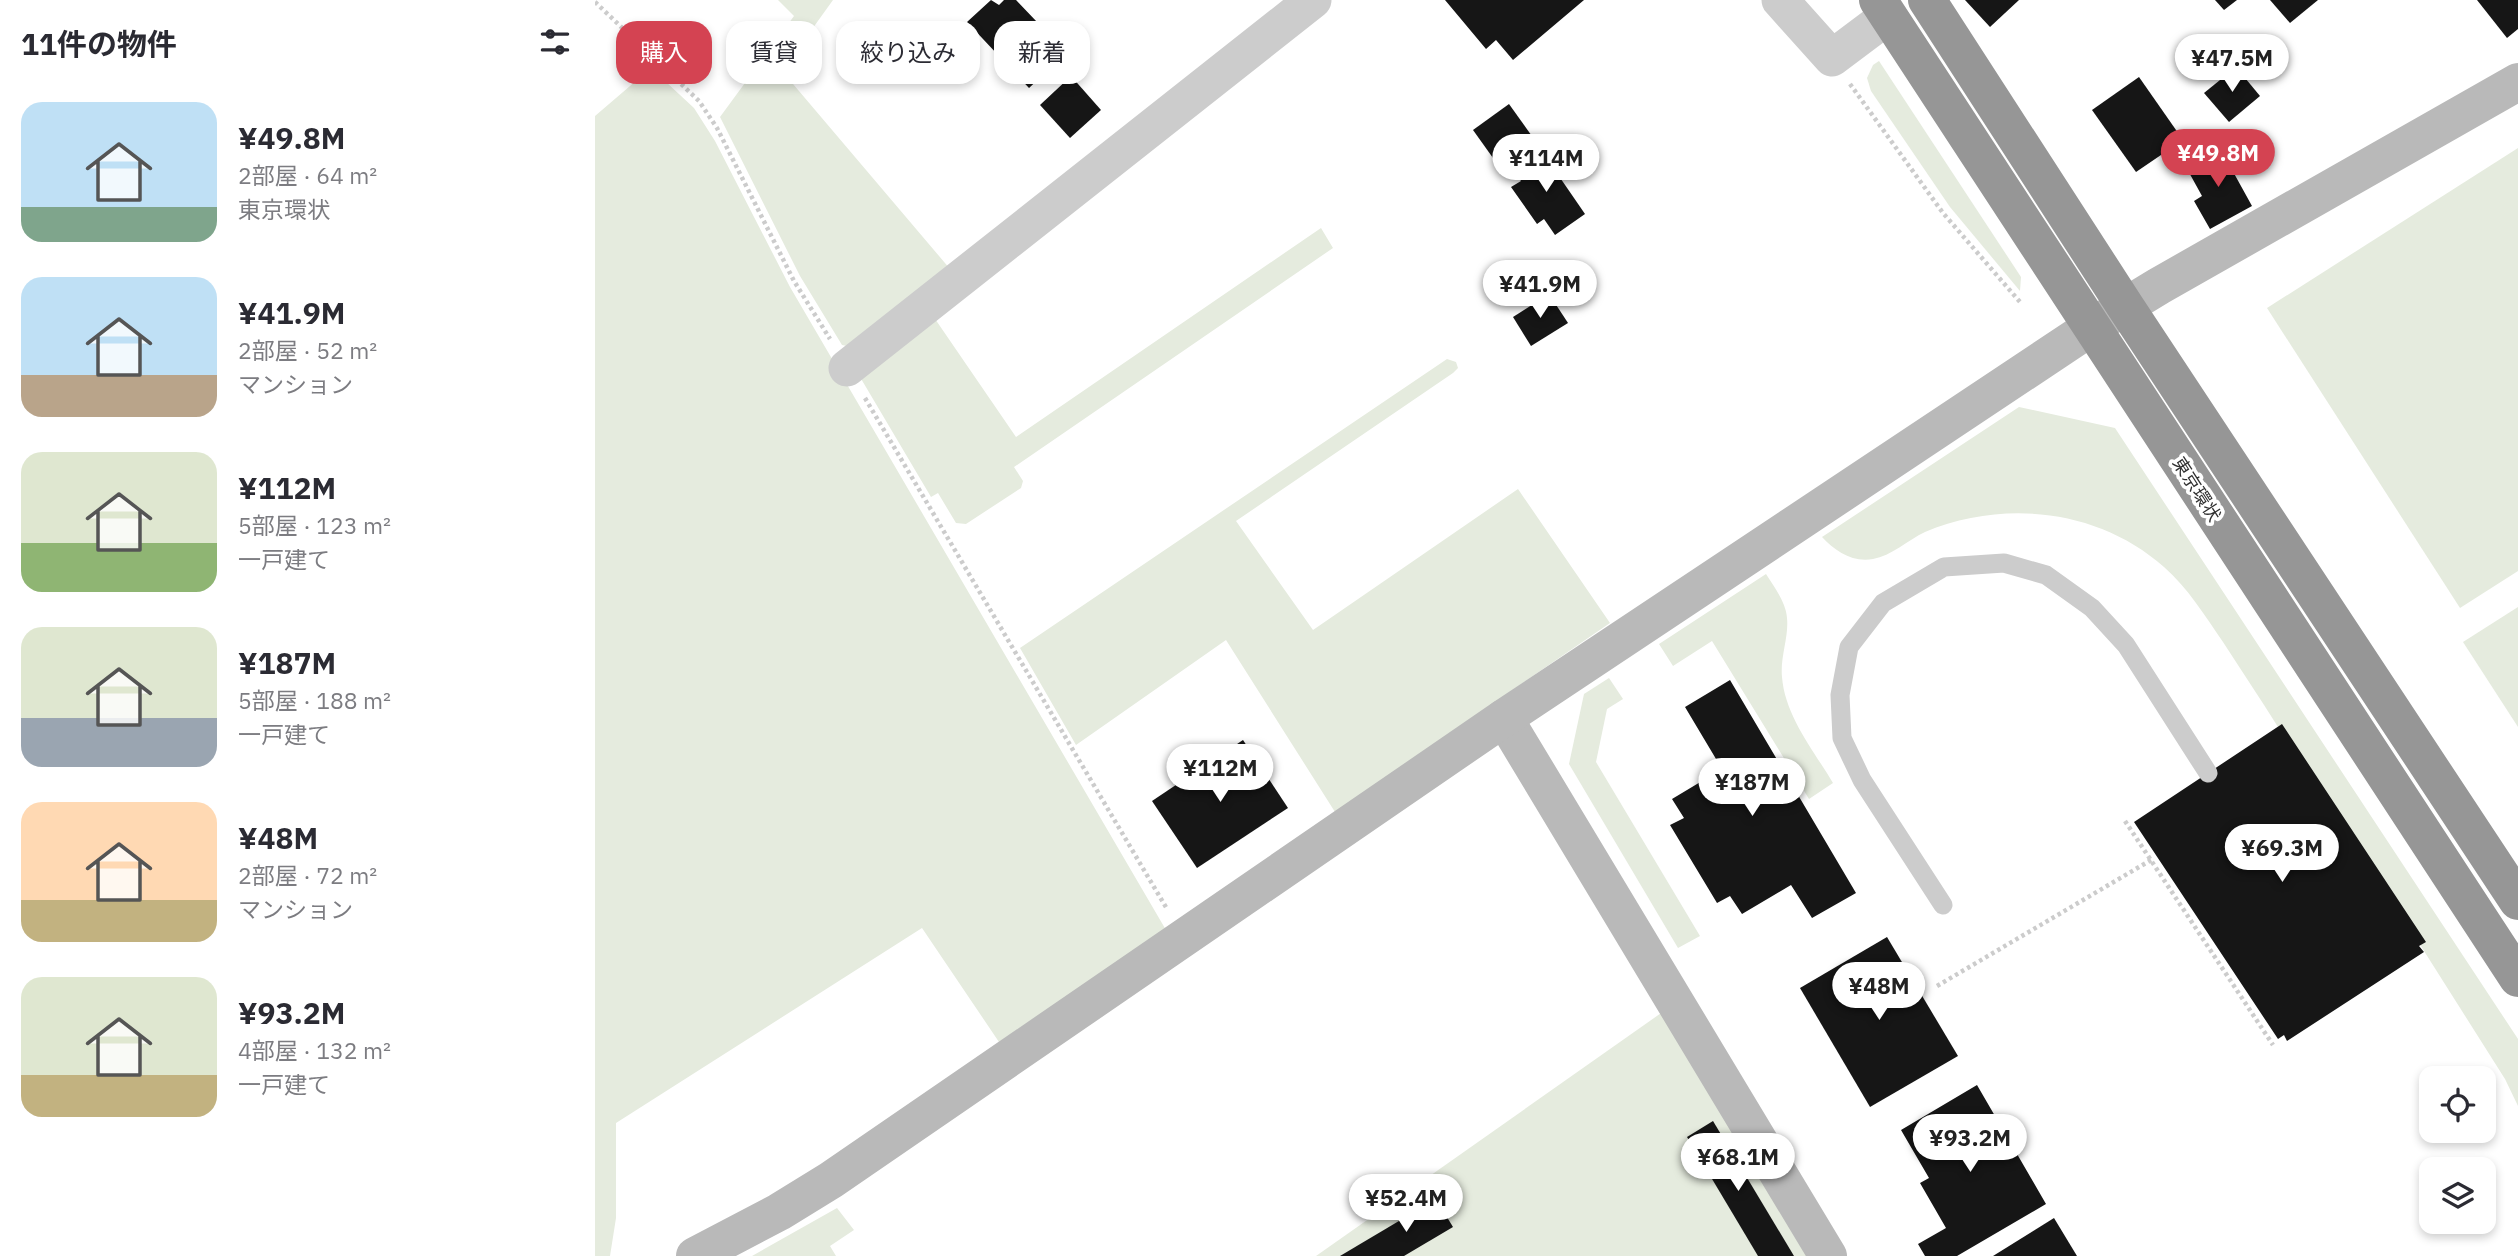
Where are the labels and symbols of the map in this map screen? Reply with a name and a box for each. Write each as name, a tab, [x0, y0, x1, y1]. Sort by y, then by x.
pin: ¥47.5M	[2175, 34, 2289, 94]
pin: ¥49.8M	[2161, 130, 2275, 189]
pin: ¥114M	[1497, 134, 1595, 194]
pin: ¥41.9M	[1483, 260, 1597, 320]
street label: 東京環状	[2168, 453, 2226, 525]
pin: ¥112M	[1171, 744, 1269, 804]
pin: ¥187M	[1703, 758, 1801, 818]
pin: ¥69.3M	[2225, 824, 2339, 884]
pin: ¥48M	[1838, 962, 1920, 1022]
pin: ¥93.2M	[1913, 1114, 2027, 1174]
pin: ¥68.1M	[1681, 1134, 1795, 1193]
pin: ¥52.4M	[1349, 1174, 1463, 1234]

